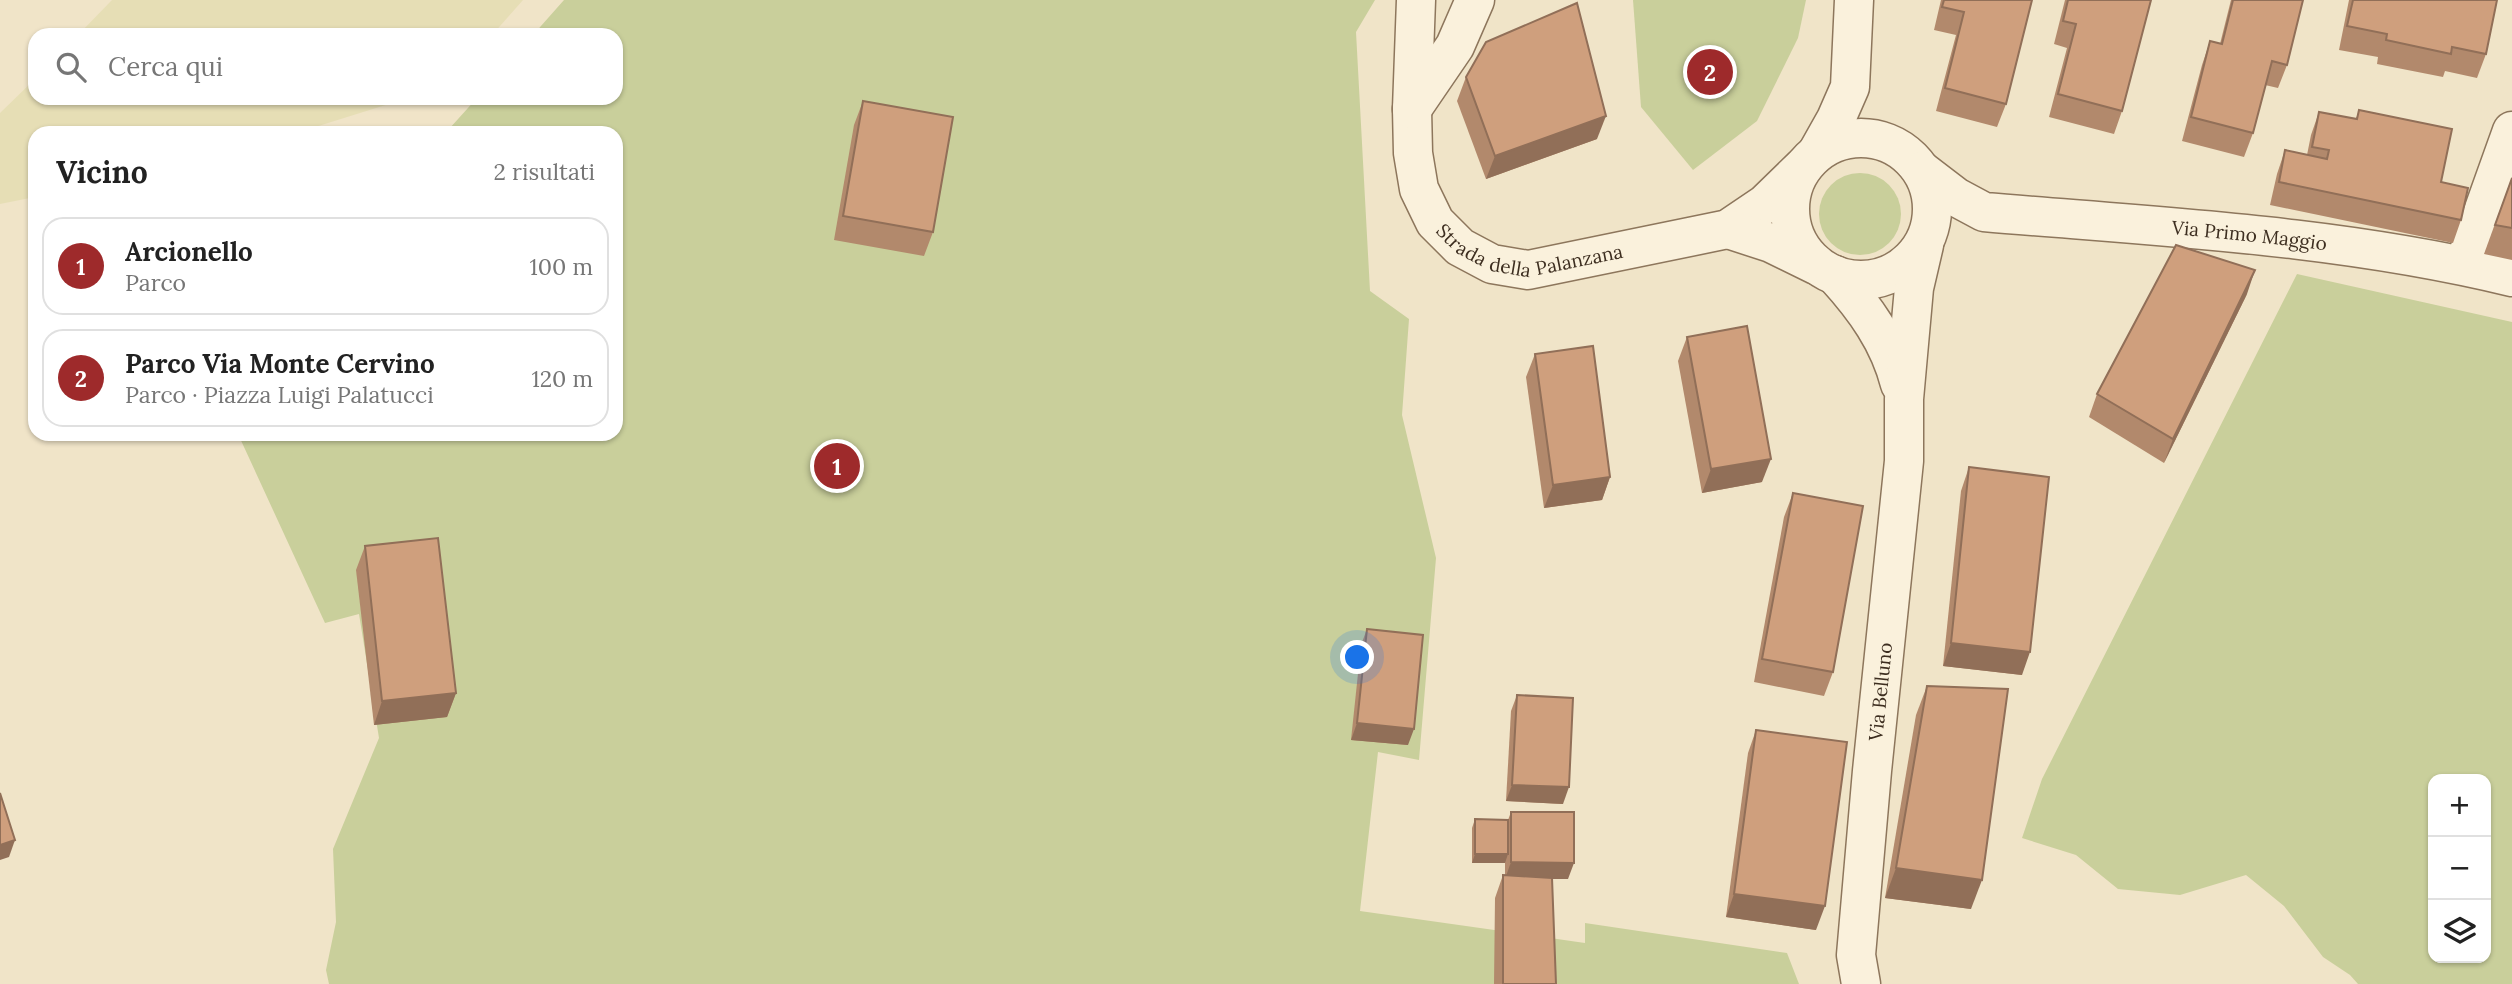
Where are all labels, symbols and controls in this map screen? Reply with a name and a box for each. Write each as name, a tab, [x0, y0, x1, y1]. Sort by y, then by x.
search box	[28, 28, 623, 105]
pin: 2	[1687, 46, 1733, 98]
icon: search	[52, 48, 90, 86]
text: Cerca qui	[108, 50, 223, 83]
text: Vicino	[56, 153, 148, 191]
text: 2 risultati	[494, 157, 595, 186]
street label: Via Primo Maggio	[2170, 215, 2328, 255]
street label: Strada della Palanzana	[1431, 218, 1625, 282]
text: Arcionello	[125, 235, 253, 268]
text: 1	[76, 252, 86, 281]
text: 100 m	[529, 252, 593, 281]
text: Parco	[125, 268, 186, 297]
text: Parco Via Monte Cervino	[125, 347, 435, 380]
text: 2	[75, 364, 87, 393]
text: 120 m	[531, 364, 593, 393]
text: Parco · Piazza Luigi Palatucci	[125, 380, 434, 409]
pin: 1	[814, 440, 860, 492]
your location	[1340, 640, 1374, 674]
street label: Via Belluno	[1863, 641, 1897, 743]
map controls	[2428, 774, 2491, 963]
button: +	[2428, 774, 2491, 837]
button: −	[2428, 837, 2491, 900]
button: layers	[2428, 900, 2491, 963]

